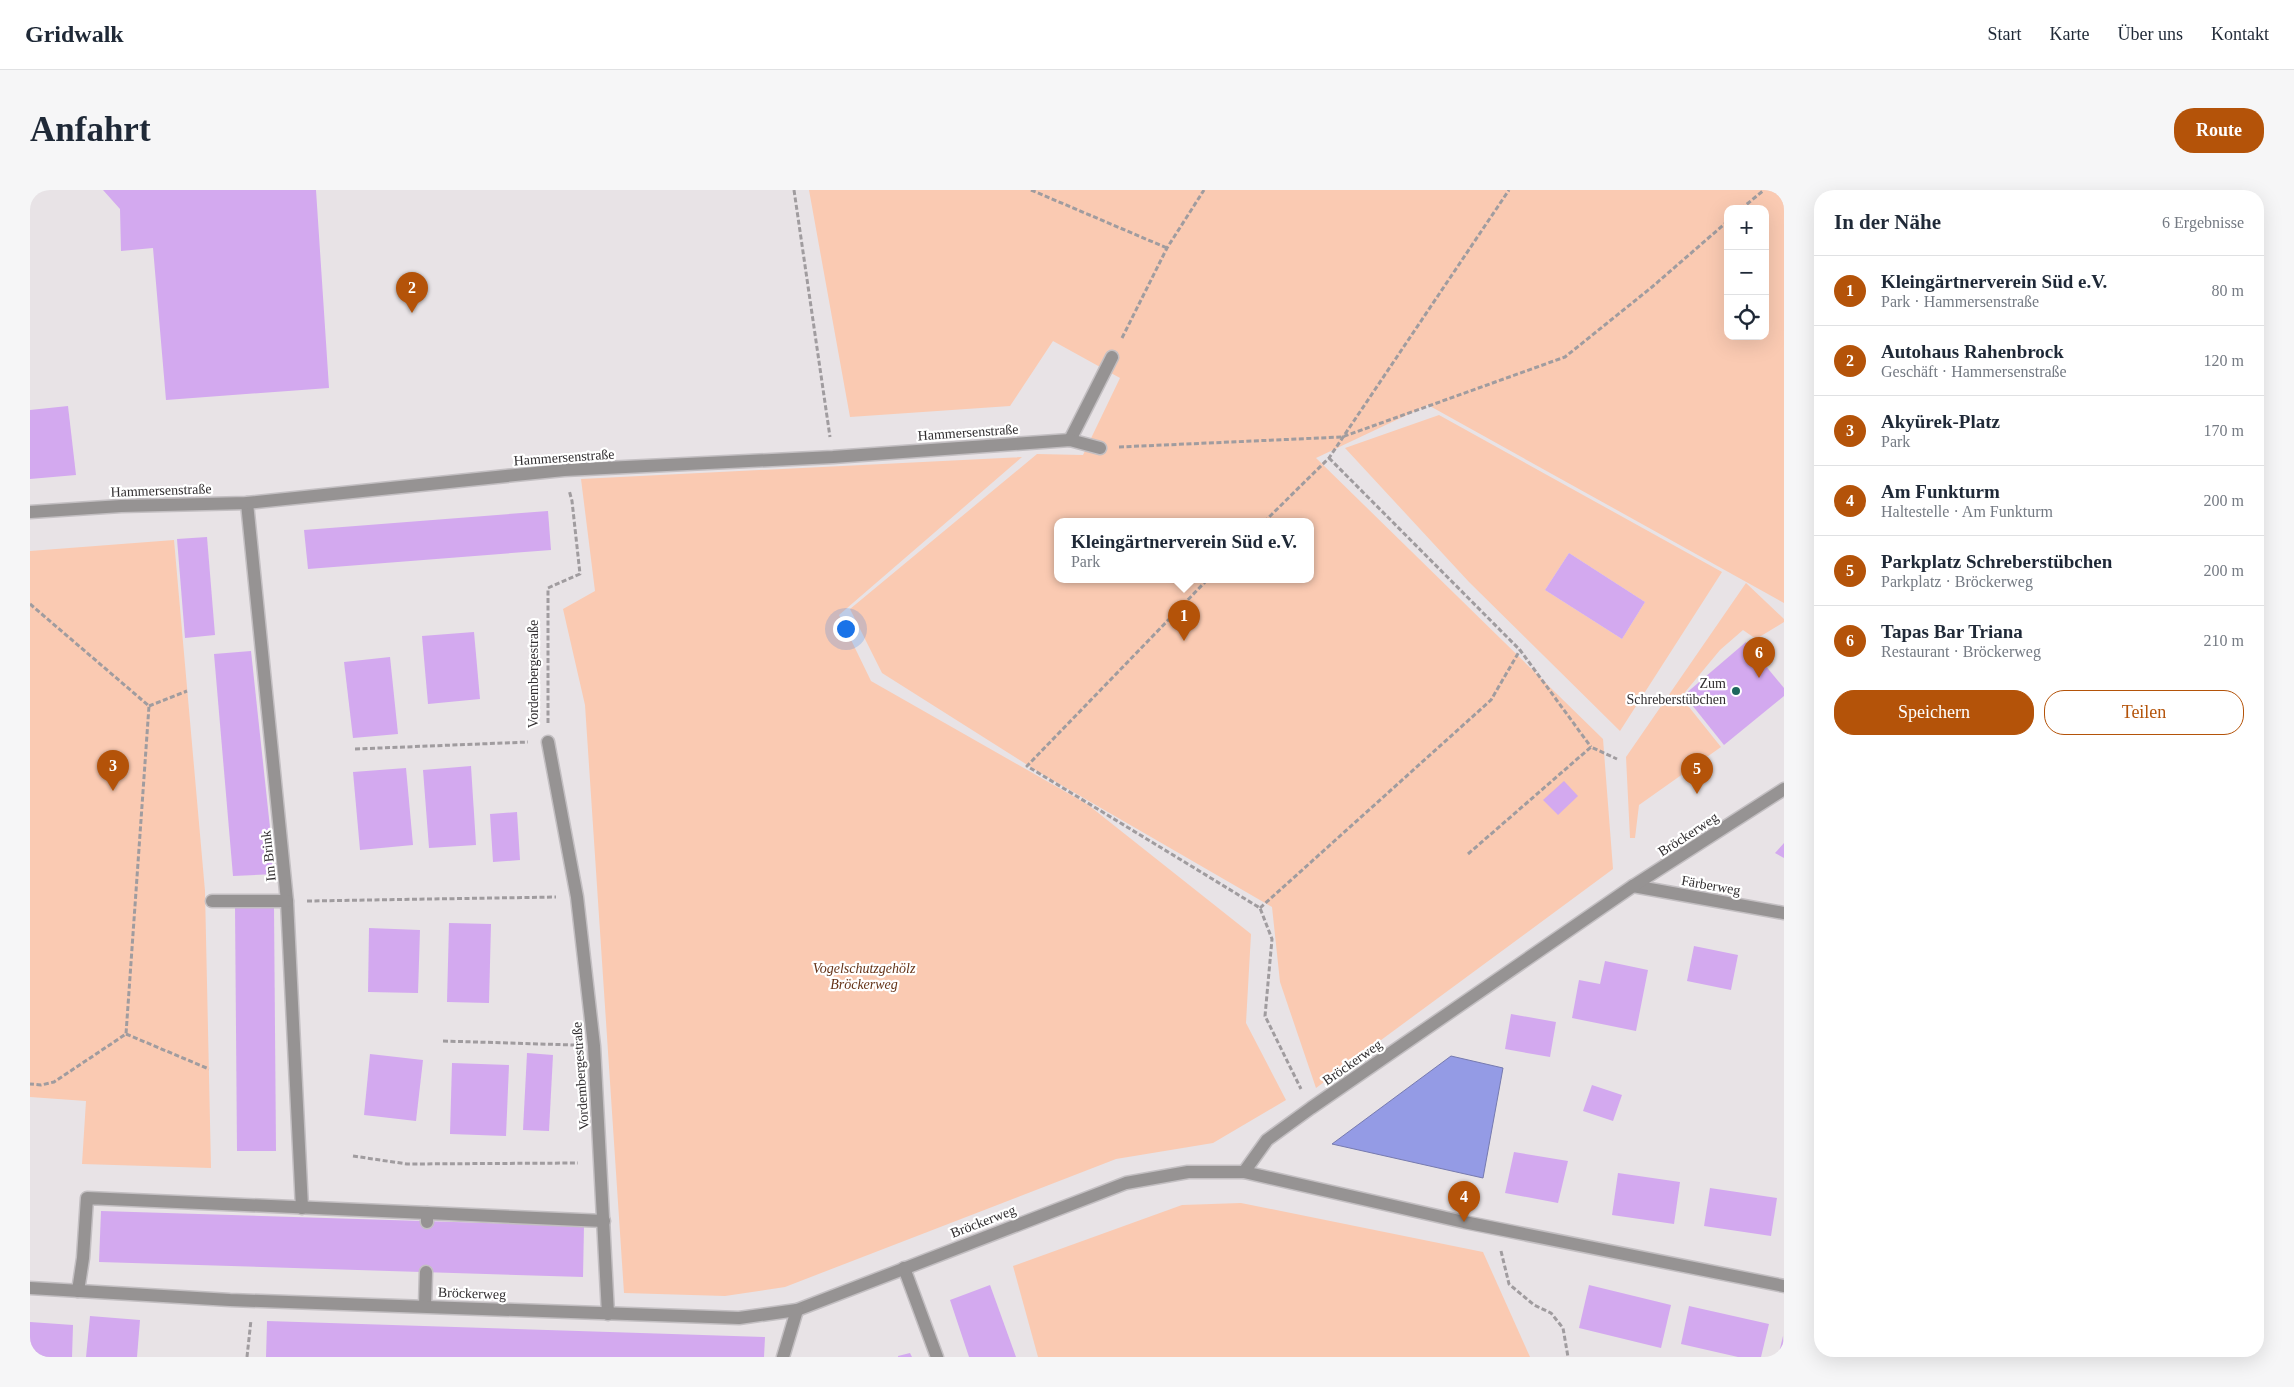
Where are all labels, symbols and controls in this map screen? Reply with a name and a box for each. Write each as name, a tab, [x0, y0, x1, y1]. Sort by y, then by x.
text: Gridwalk	[25, 21, 124, 47]
text: Start	[1988, 24, 2022, 44]
text: Karte	[2050, 24, 2090, 44]
text: Über uns	[2118, 24, 2183, 44]
text: Kontakt	[2211, 24, 2269, 44]
button: Route	[2174, 108, 2264, 153]
text: Anfahrt	[30, 110, 151, 149]
map controls	[1724, 205, 1769, 340]
button: +	[1724, 205, 1769, 250]
text: In der Nähe	[1834, 210, 1941, 234]
text: 6 Ergebnisse	[2162, 214, 2244, 231]
button: −	[1724, 250, 1769, 295]
text: Kleingärtnerverein Süd e.V.	[1881, 271, 2107, 292]
pin: 2	[396, 272, 428, 313]
text: 1	[1846, 282, 1854, 299]
text: 80 m	[2212, 282, 2244, 299]
text: Park · Hammersenstraße	[1881, 293, 2039, 310]
button: locate	[1724, 295, 1769, 340]
text: Autohaus Rahenbrock	[1881, 341, 2064, 362]
text: 2	[1846, 352, 1854, 369]
text: 120 m	[2204, 352, 2244, 369]
text: Geschäft · Hammersenstraße	[1881, 363, 2067, 380]
text: Akyürek-Platz	[1881, 411, 2000, 432]
street label: Hammersenstraße	[917, 421, 1019, 444]
text: 3	[1846, 422, 1854, 439]
text: 170 m	[2204, 422, 2244, 439]
text: Park	[1881, 433, 1910, 450]
street label: Hammersenstraße	[513, 446, 615, 469]
street label: Hammersenstraße	[110, 481, 212, 500]
text: Am Funkturm	[1881, 481, 2000, 502]
text: 4	[1846, 492, 1854, 509]
text: 200 m	[2204, 492, 2244, 509]
text: Haltestelle · Am Funkturm	[1881, 503, 2053, 520]
popup	[1054, 518, 1314, 583]
text: Kleingärtnerverein Süd e.V.	[1071, 531, 1297, 552]
text: Parkplatz Schreberstübchen	[1881, 551, 2112, 572]
text: Park	[1071, 553, 1100, 570]
text: 5	[1846, 562, 1854, 579]
text: 200 m	[2204, 562, 2244, 579]
text: Parkplatz · Bröckerweg	[1881, 573, 2033, 590]
pin: 1	[1168, 600, 1200, 641]
your location	[833, 616, 859, 642]
street label: Vordembergestraße	[526, 620, 541, 728]
text: Tapas Bar Triana	[1881, 621, 2023, 642]
text: 6	[1846, 632, 1854, 649]
text: 210 m	[2204, 632, 2244, 649]
pin: 6	[1743, 637, 1775, 678]
text: Restaurant · Bröckerweg	[1881, 643, 2041, 660]
place label: Zum Schreberstübchen	[1626, 676, 1726, 707]
marker: Zum Schreberstübchen	[1730, 685, 1742, 697]
button: Speichern	[1834, 690, 2034, 735]
button: Teilen	[2044, 690, 2244, 735]
pin: 3	[97, 750, 129, 791]
pin: 5	[1681, 753, 1713, 794]
street label: Bröckerweg	[1655, 809, 1721, 859]
street label: Im Brink	[258, 830, 279, 882]
street label: Färberweg	[1680, 873, 1742, 898]
park label: Vogelschutzgehölz Bröckerweg	[813, 961, 916, 992]
street label: Vordembergestraße	[569, 1021, 592, 1131]
street label: Bröckerweg	[1320, 1037, 1385, 1088]
pin: 4	[1448, 1181, 1480, 1222]
street label: Bröckerweg	[949, 1202, 1018, 1241]
street label: Bröckerweg	[438, 1285, 506, 1302]

